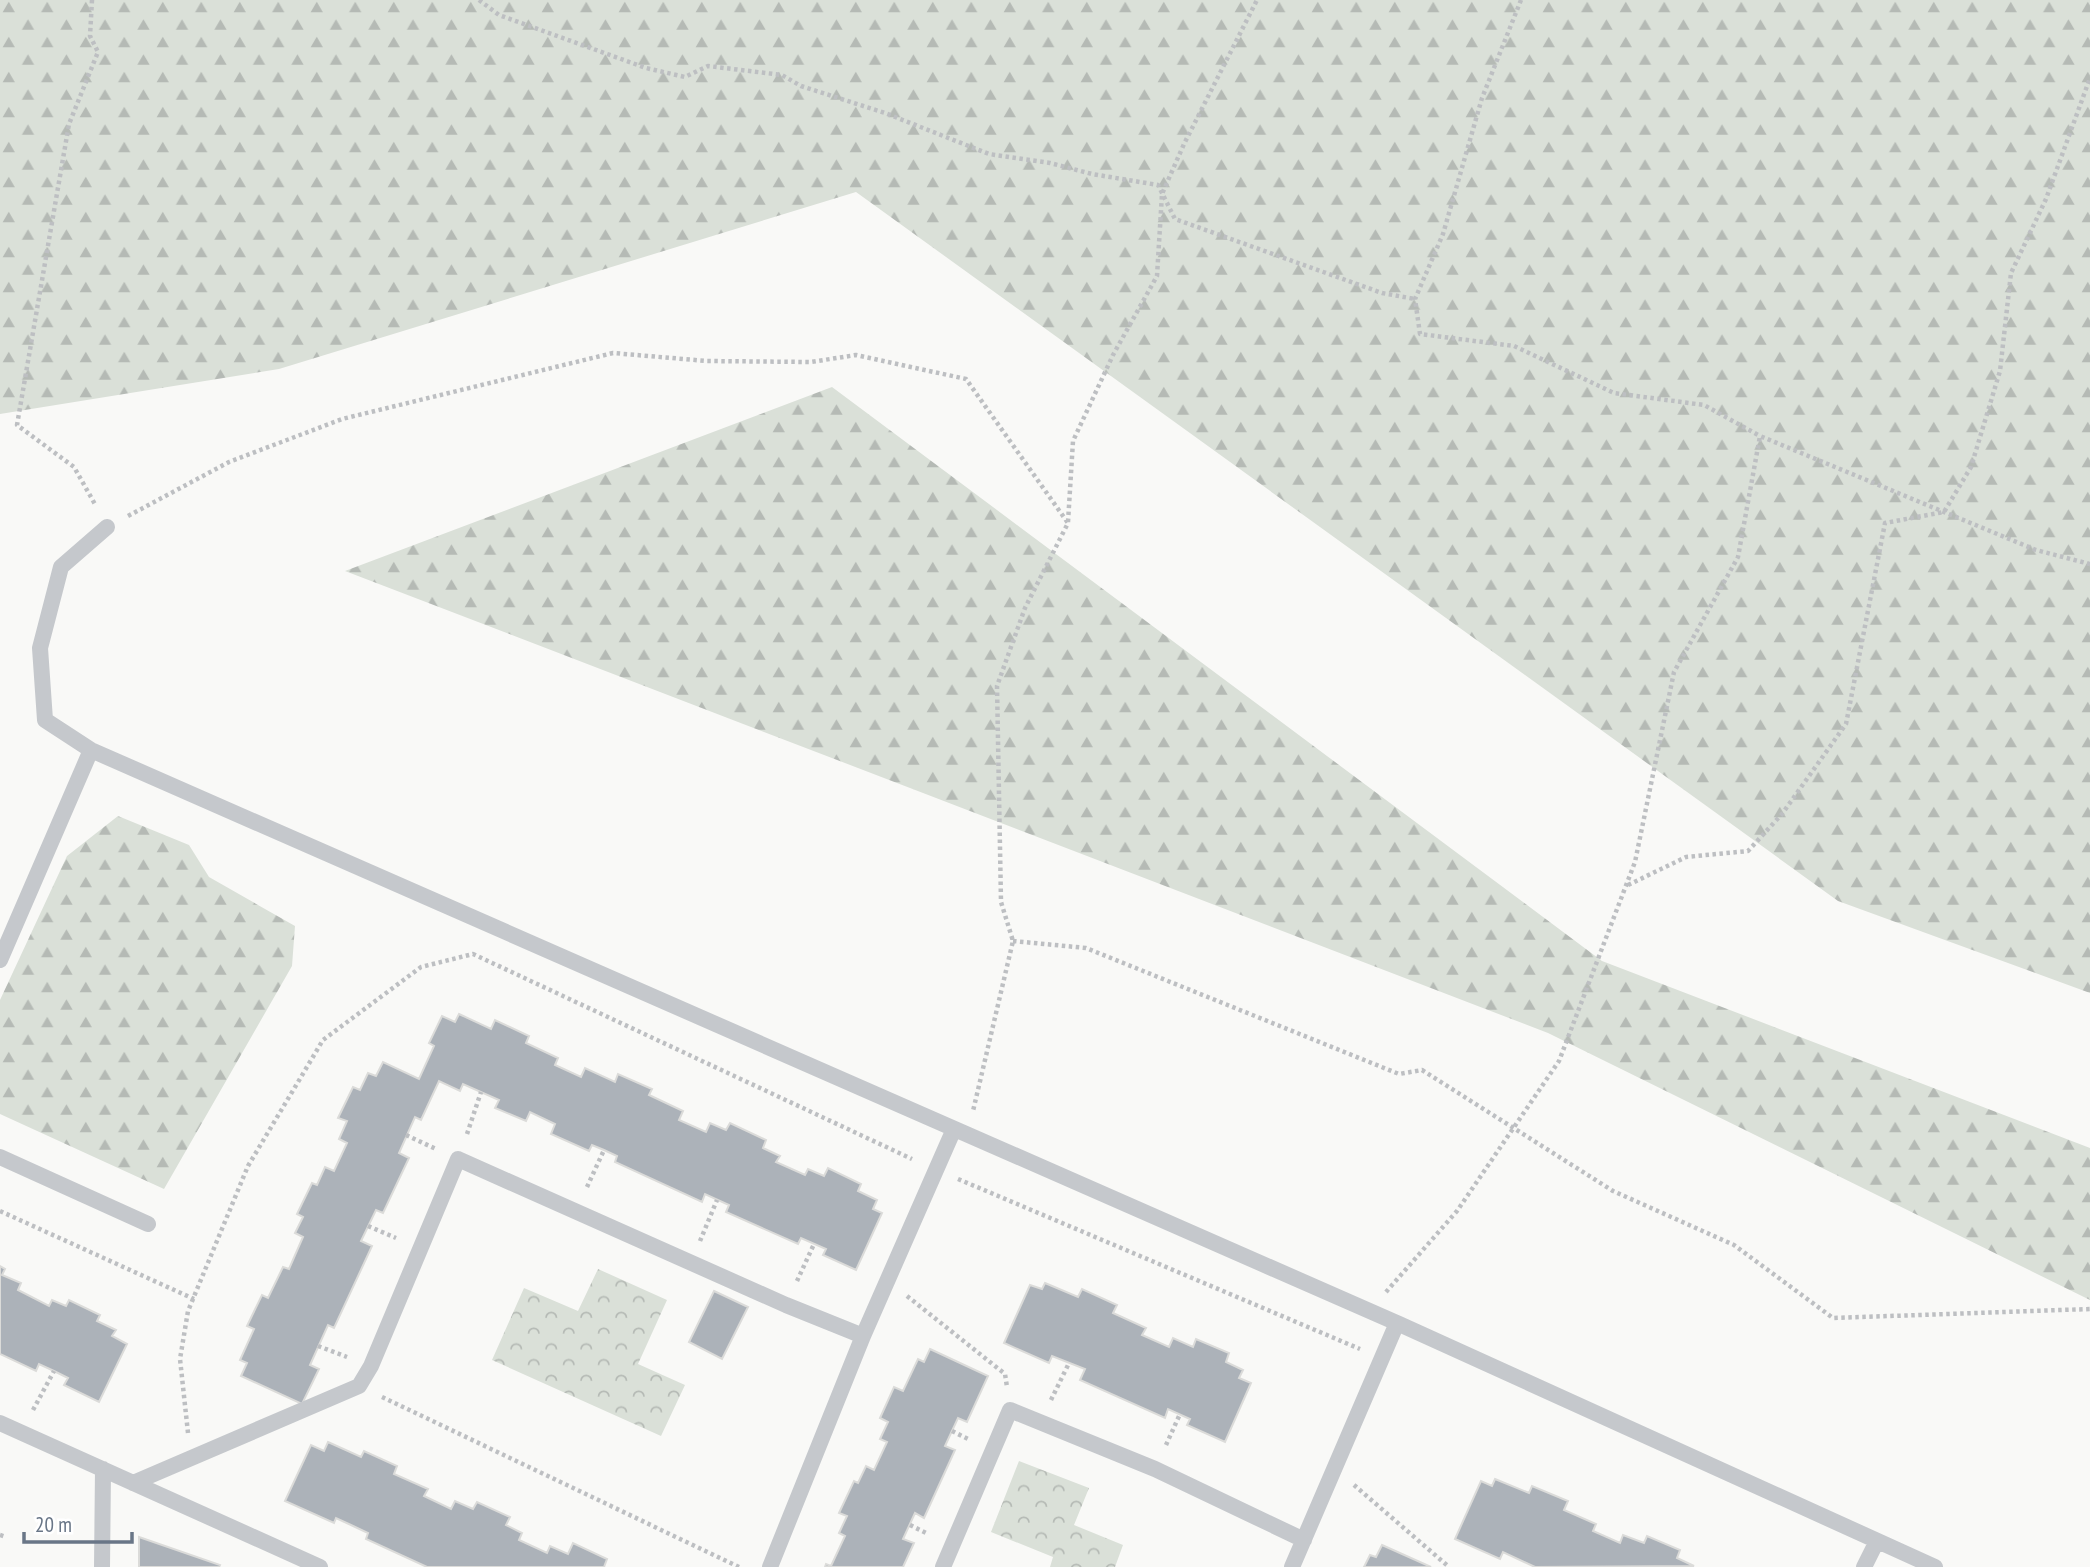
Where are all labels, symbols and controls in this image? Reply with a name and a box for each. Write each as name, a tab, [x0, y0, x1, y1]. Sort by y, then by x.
scale bar	[24, 1500, 133, 1544]
text: 20 m	[35, 1511, 72, 1538]

